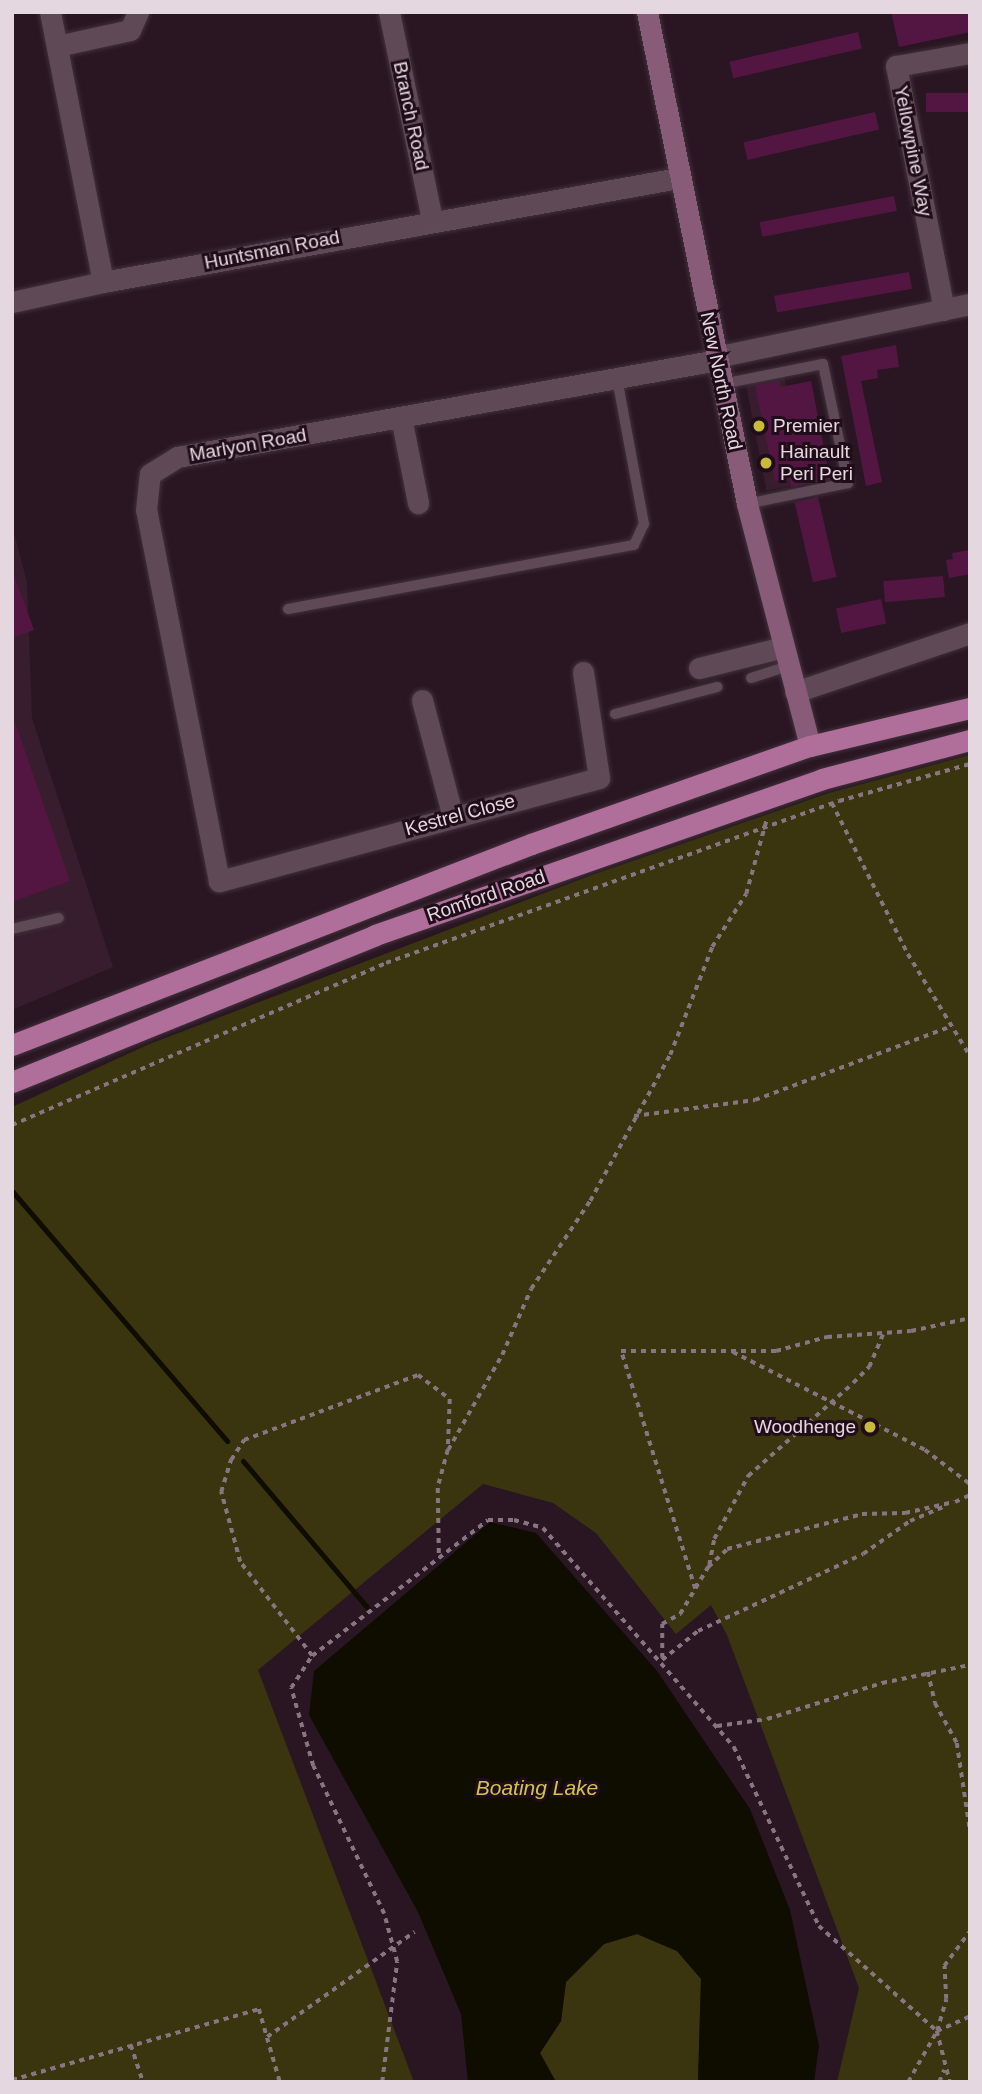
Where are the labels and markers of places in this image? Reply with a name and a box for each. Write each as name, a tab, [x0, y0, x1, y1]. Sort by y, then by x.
place label: Premier	[773, 415, 840, 437]
marker: Premier	[751, 418, 767, 434]
place label: Hainault Peri Peri	[780, 441, 853, 485]
marker: Hainault Peri Peri	[758, 455, 774, 471]
place label: Woodhenge	[754, 1416, 856, 1438]
marker: Woodhenge	[862, 1419, 878, 1435]

